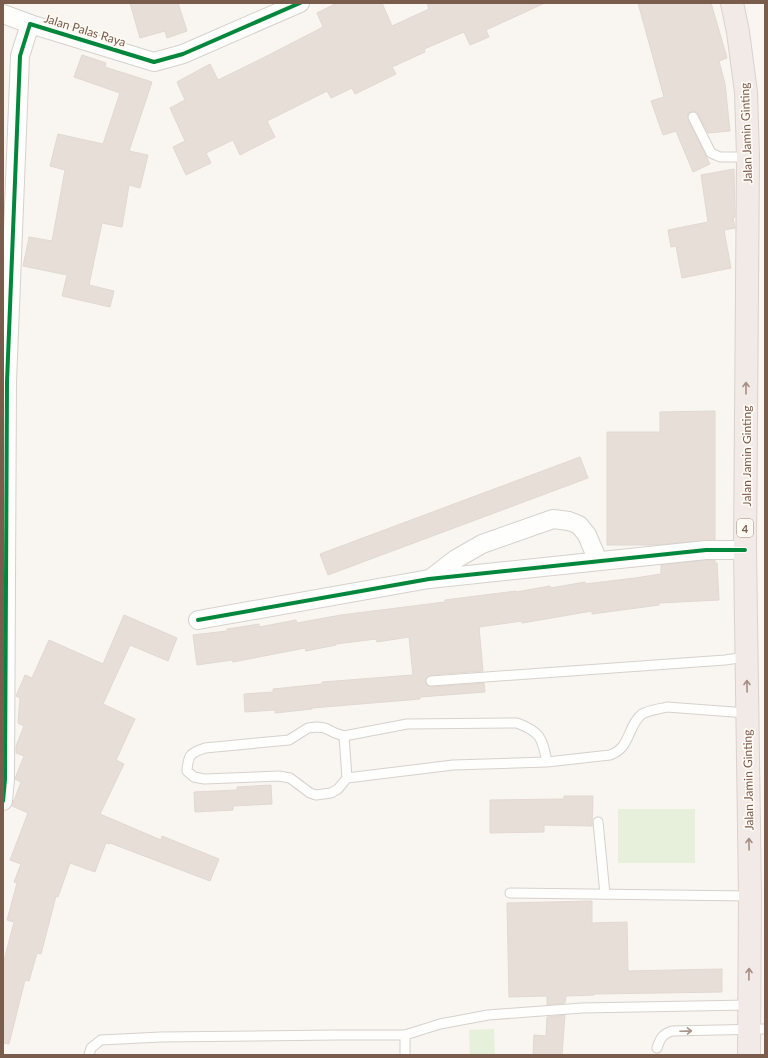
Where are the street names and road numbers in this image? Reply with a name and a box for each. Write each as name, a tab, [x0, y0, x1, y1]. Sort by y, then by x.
street label: Jalan Palas Raya	[42, 10, 128, 50]
street label: Jalan Jamin Ginting	[737, 82, 755, 184]
street label: Jalan Jamin Ginting	[739, 406, 754, 506]
road number: 4	[737, 519, 753, 537]
street label: Jalan Jamin Ginting	[740, 729, 756, 831]

